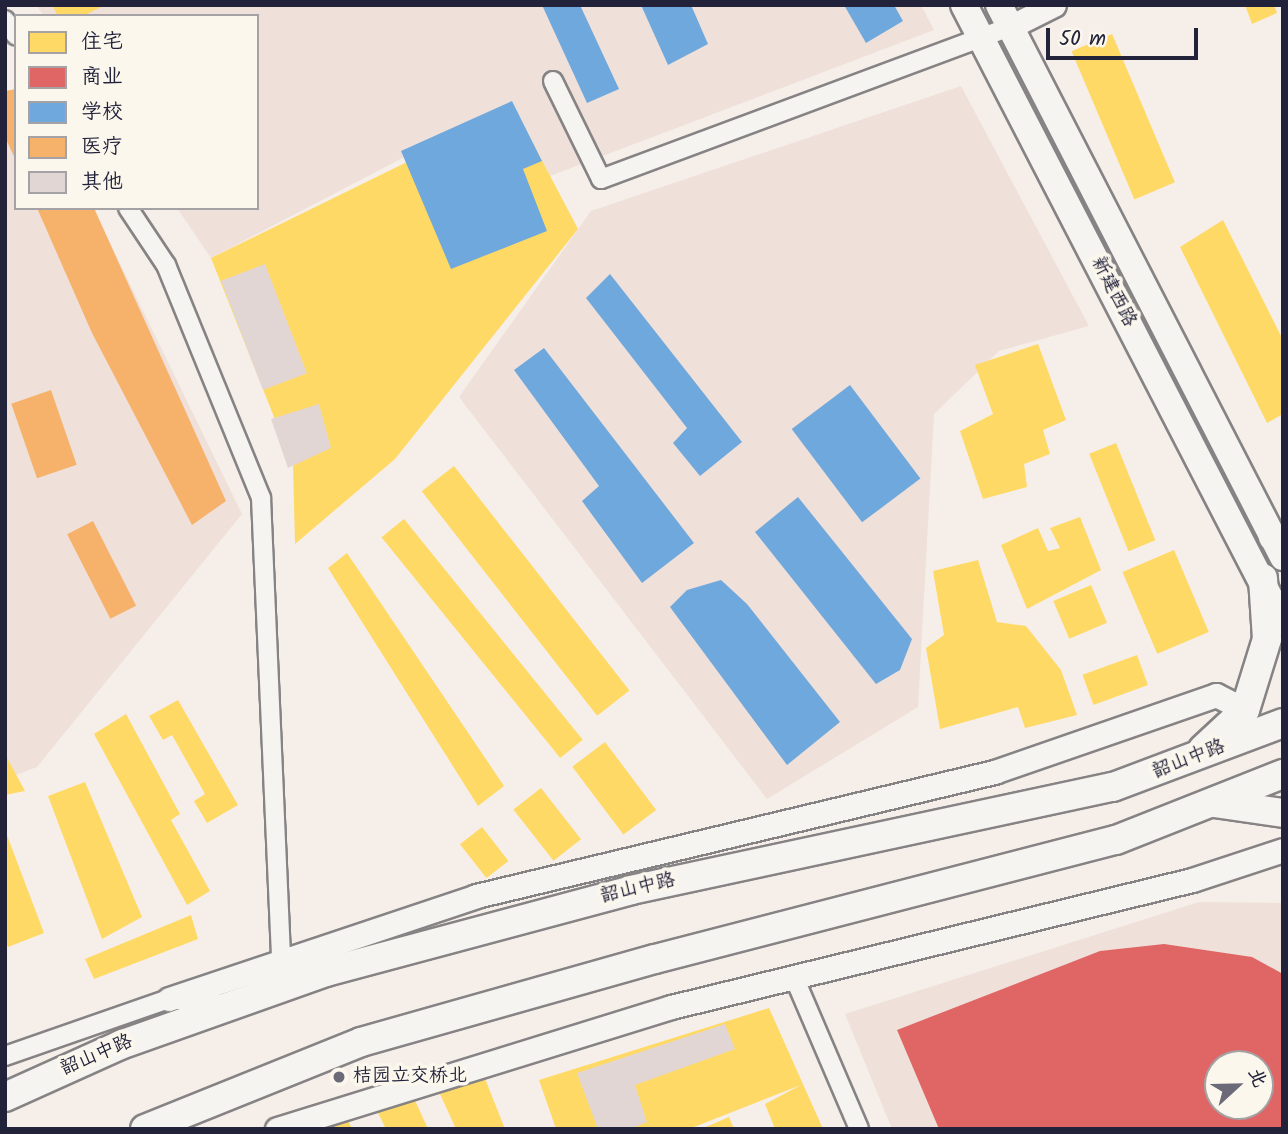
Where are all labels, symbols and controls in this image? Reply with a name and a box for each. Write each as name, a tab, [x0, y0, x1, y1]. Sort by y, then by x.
legend	[14, 14, 259, 210]
scale bar	[1050, 14, 1202, 58]
text: 50 m	[1059, 23, 1106, 56]
text: 住宅	[81, 26, 123, 59]
text: 商业	[81, 61, 123, 94]
text: 学校	[81, 96, 123, 129]
text: 医疗	[81, 131, 123, 164]
text: 其他	[81, 166, 123, 199]
street label: 新建西路	[1086, 253, 1140, 331]
street label: 韶山中路	[1149, 736, 1229, 784]
street label: 韶山中路	[598, 869, 678, 909]
street label: 韶山中路	[58, 1031, 136, 1081]
north arrow	[1204, 1050, 1274, 1120]
text: 北	[1239, 1063, 1274, 1092]
place label: 桔园立交桥北	[353, 1066, 467, 1088]
marker: 桔园立交桥北	[331, 1069, 347, 1085]

